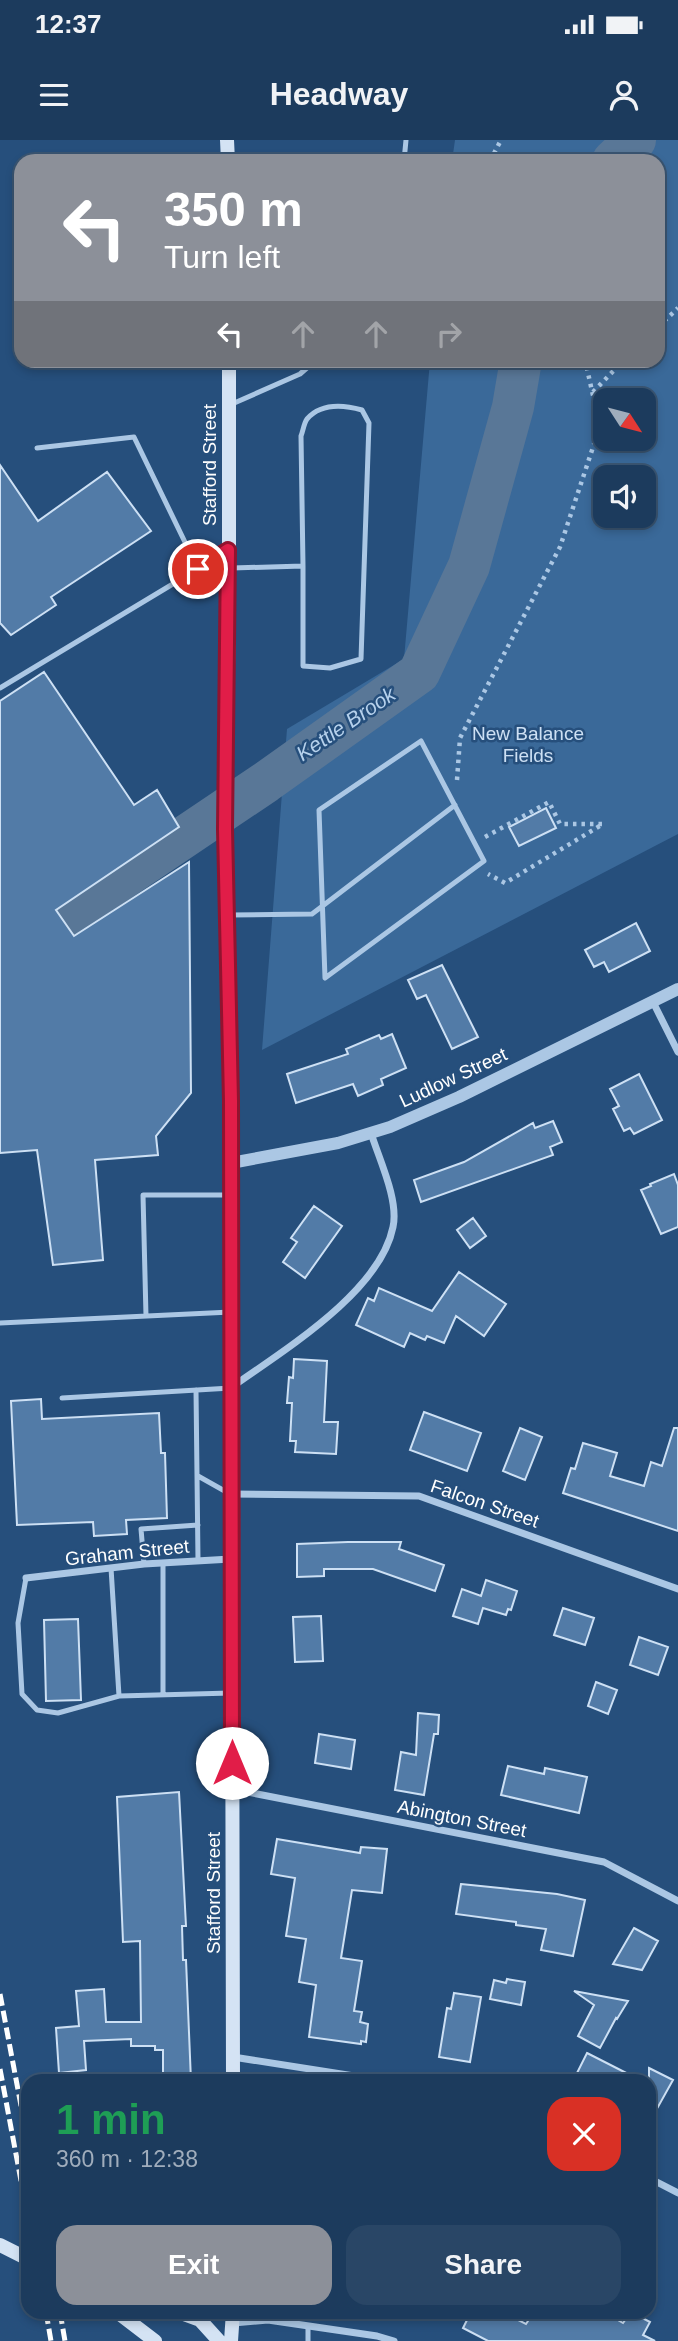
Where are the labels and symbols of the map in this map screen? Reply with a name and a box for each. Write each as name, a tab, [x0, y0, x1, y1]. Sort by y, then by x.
north arrow	[593, 388, 656, 452]
street label: Stafford Street	[199, 403, 220, 526]
pin	[168, 539, 228, 599]
water label: Kettle Brook	[292, 681, 401, 765]
park label: New Balance Fields	[472, 723, 584, 766]
street label: Ludlow Street	[396, 1043, 511, 1112]
street label: Falcon Street	[428, 1475, 542, 1532]
street label: Graham Street	[64, 1535, 191, 1569]
position arrow	[195, 1726, 269, 1800]
street label: Abington Street	[396, 1796, 529, 1841]
street label: Stafford Street	[203, 1831, 224, 1954]

